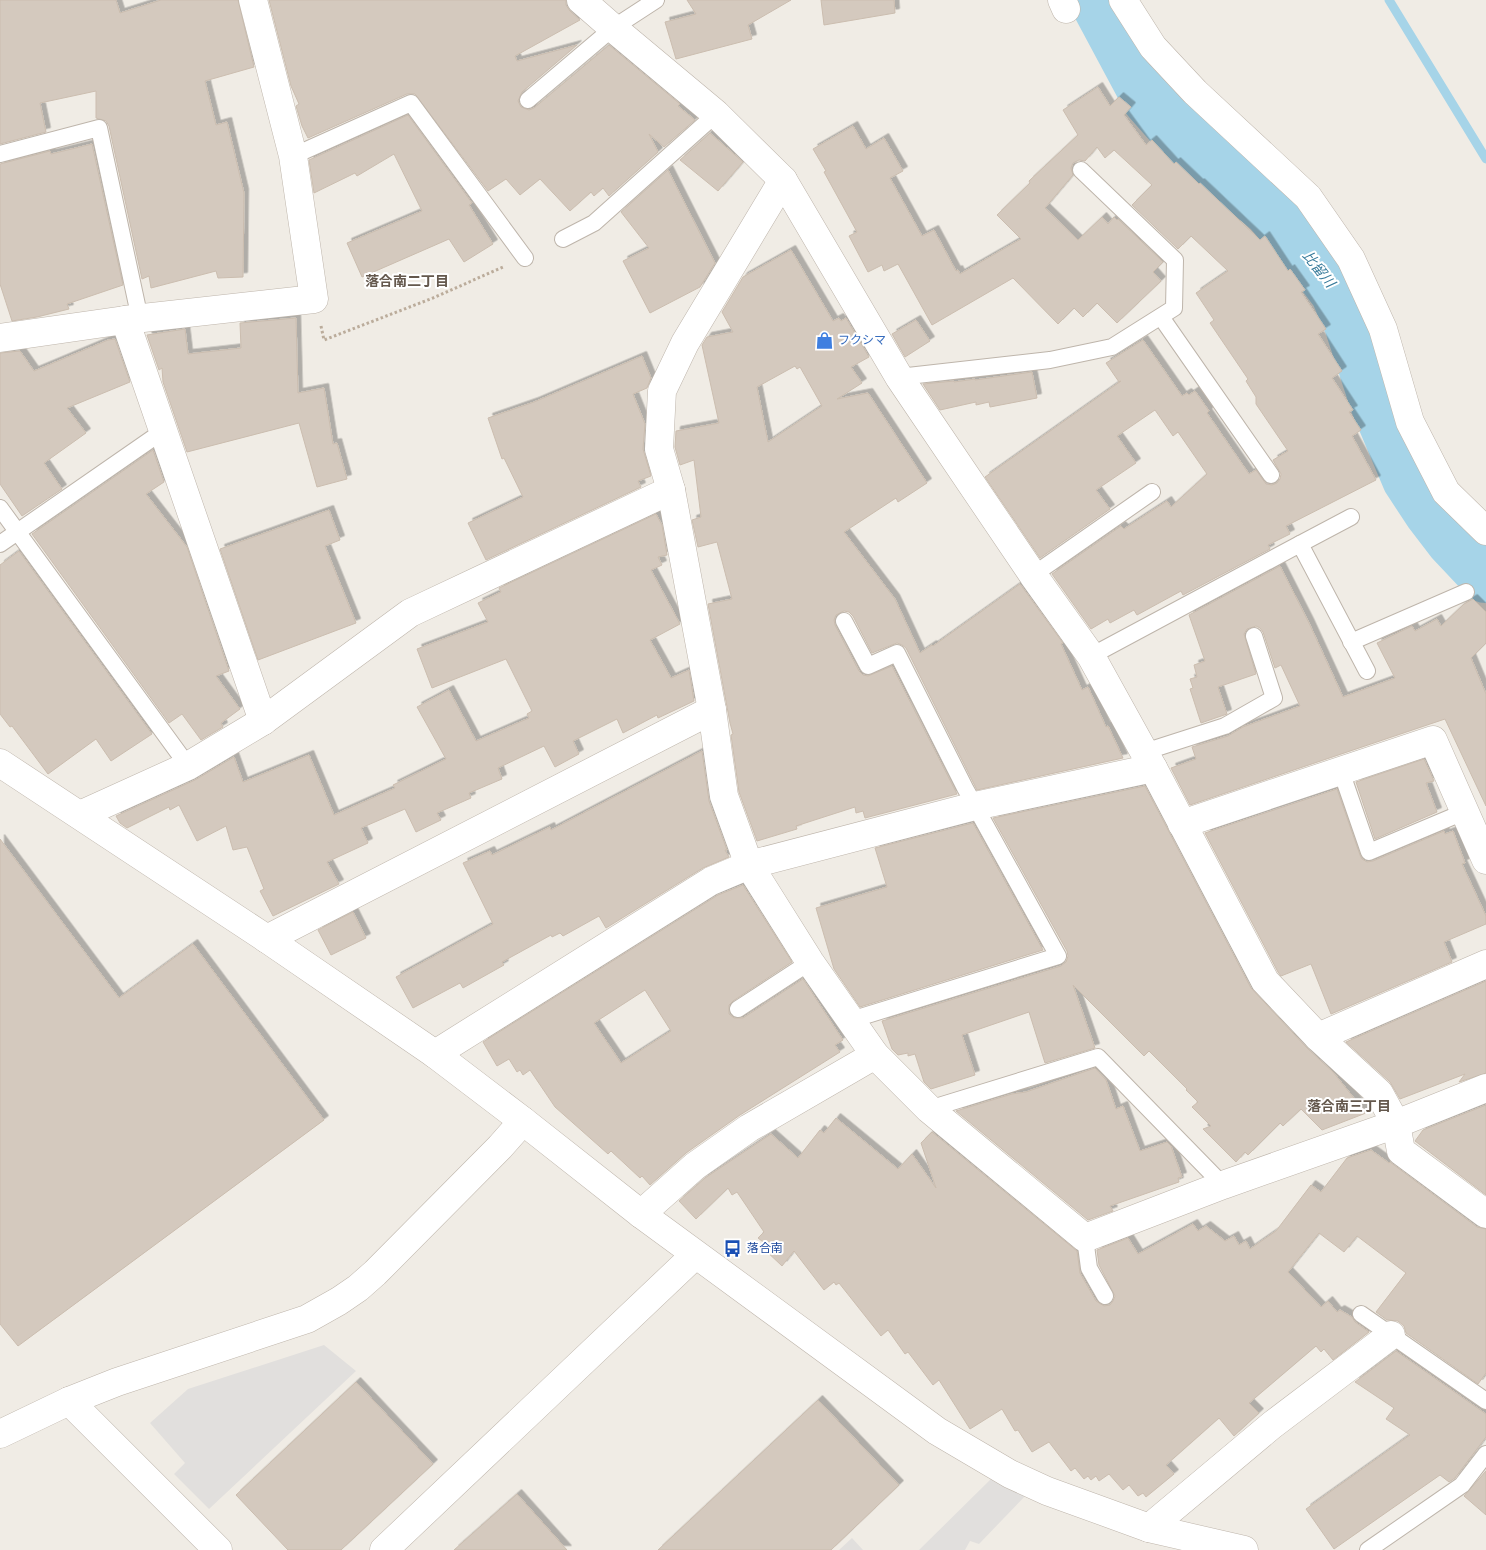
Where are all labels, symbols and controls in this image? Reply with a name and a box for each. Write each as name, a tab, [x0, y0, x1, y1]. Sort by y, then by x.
water label: 比留川	[1298, 247, 1340, 293]
district label: 落合南二丁目	[365, 272, 449, 291]
shop icon: フクシマ	[814, 330, 834, 350]
place label: フクシマ	[838, 332, 886, 348]
district label: 落合南三丁目	[1307, 1097, 1391, 1116]
bus stop icon: 落合南	[723, 1238, 743, 1258]
place label: 落合南	[747, 1240, 783, 1256]

